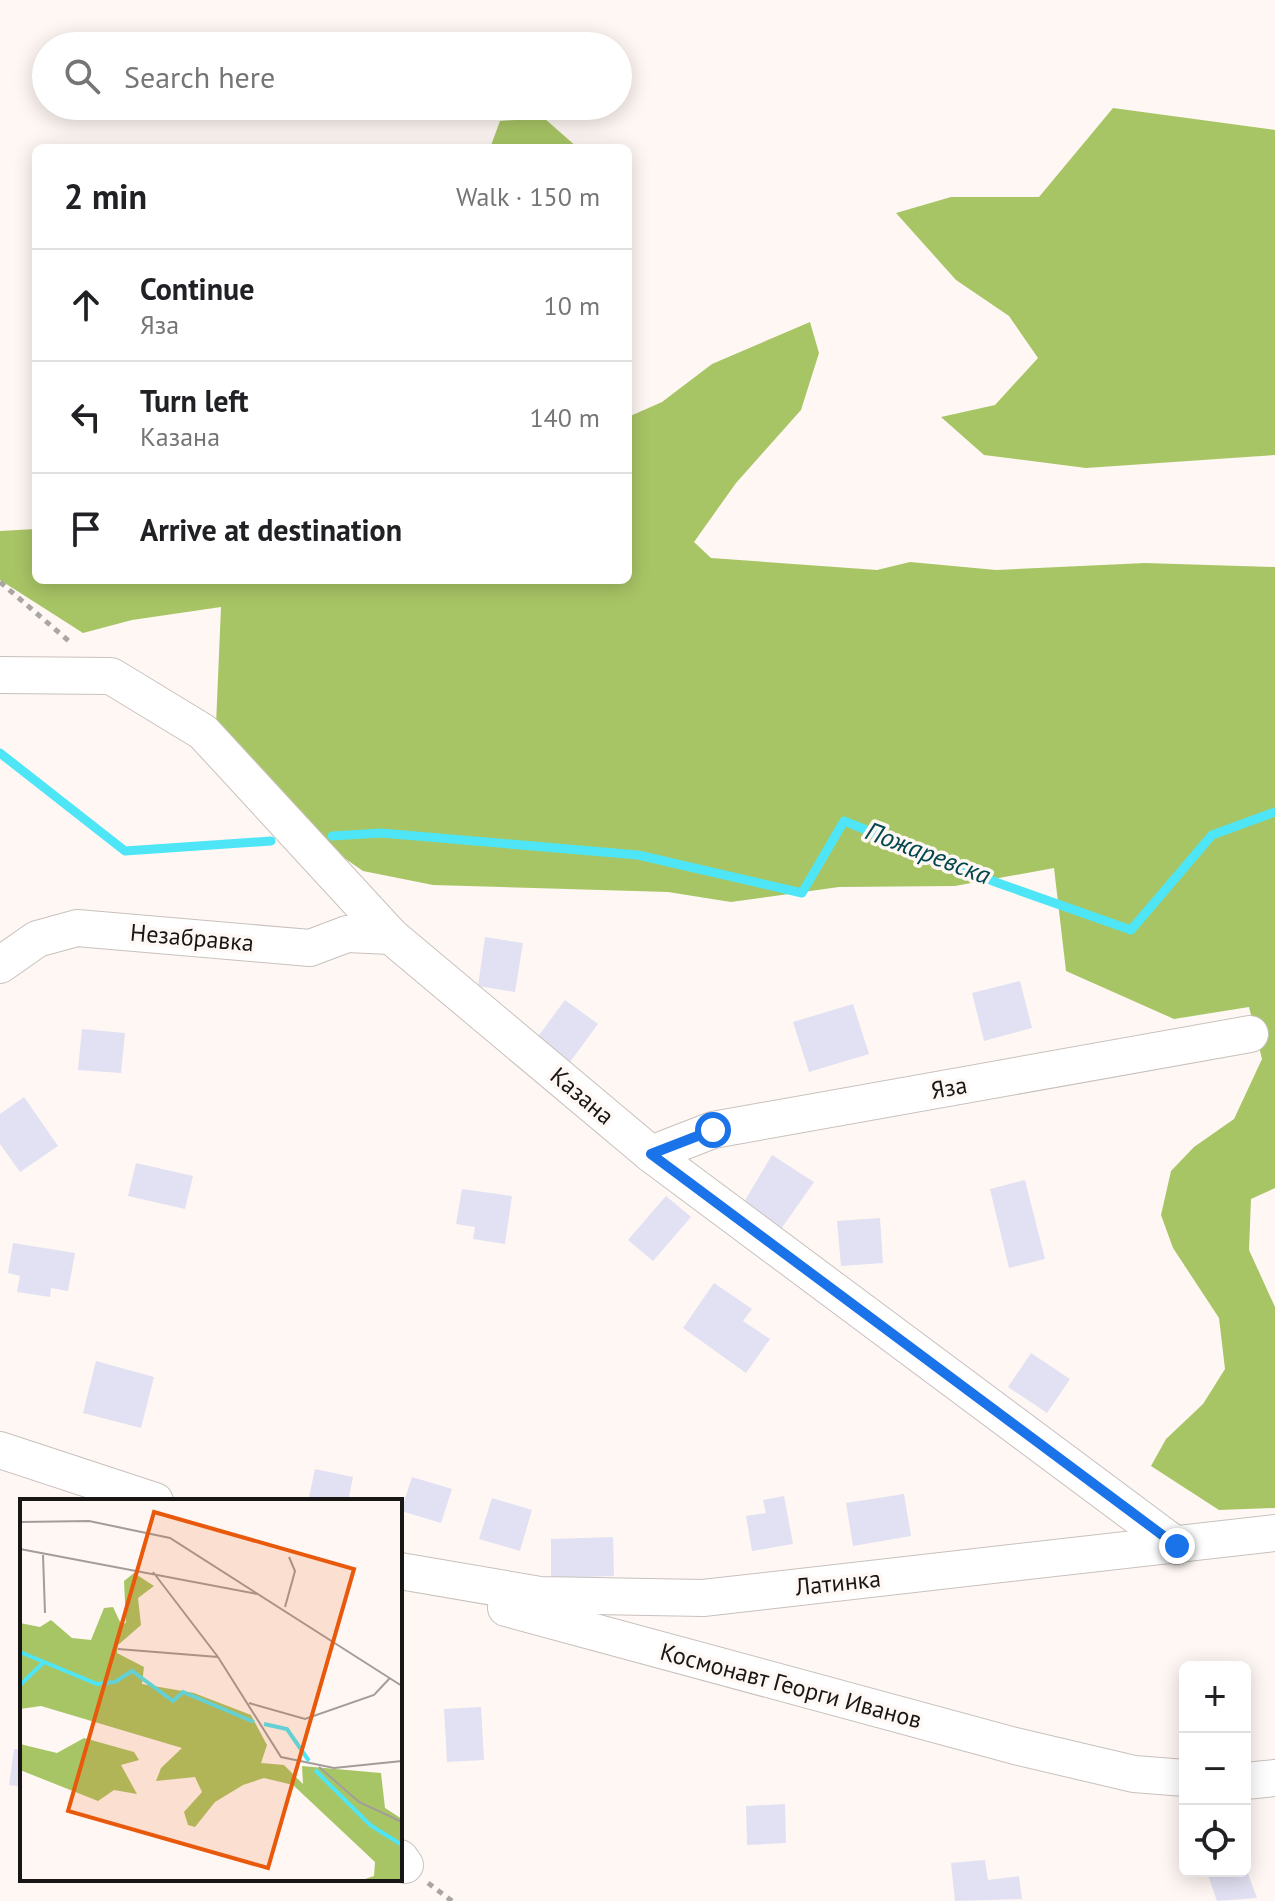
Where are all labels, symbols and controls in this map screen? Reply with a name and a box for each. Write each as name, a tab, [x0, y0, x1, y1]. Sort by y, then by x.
search box	[32, 32, 632, 120]
icon: search	[60, 54, 104, 98]
text: Search here	[124, 57, 275, 96]
text: 2 min	[64, 174, 147, 218]
text: Walk · 150 m	[456, 180, 600, 213]
text: Continue	[140, 269, 254, 308]
icon: ahead	[64, 283, 108, 327]
text: 10 m	[544, 289, 600, 322]
text: Яза	[140, 308, 179, 341]
text: Turn left	[140, 381, 248, 420]
icon: left	[64, 395, 108, 439]
text: 140 m	[529, 401, 600, 434]
text: Казана	[140, 420, 220, 453]
icon: arrive	[64, 507, 108, 551]
text: Arrive at destination	[140, 510, 402, 549]
water label: Пожаревска	[861, 814, 996, 892]
street label: Незабравка	[129, 917, 255, 958]
street label: Казана	[544, 1060, 621, 1131]
street label: Яза	[928, 1069, 969, 1106]
route start	[695, 1112, 731, 1148]
inset map	[20, 1499, 402, 1881]
route end	[1159, 1528, 1195, 1564]
street label: Латинка	[793, 1563, 882, 1603]
street label: Космонавт Георги Иванов	[657, 1636, 925, 1735]
map controls	[1179, 1661, 1251, 1877]
button: +	[1179, 1661, 1251, 1733]
button: −	[1179, 1733, 1251, 1805]
button: locate	[1179, 1805, 1251, 1877]

